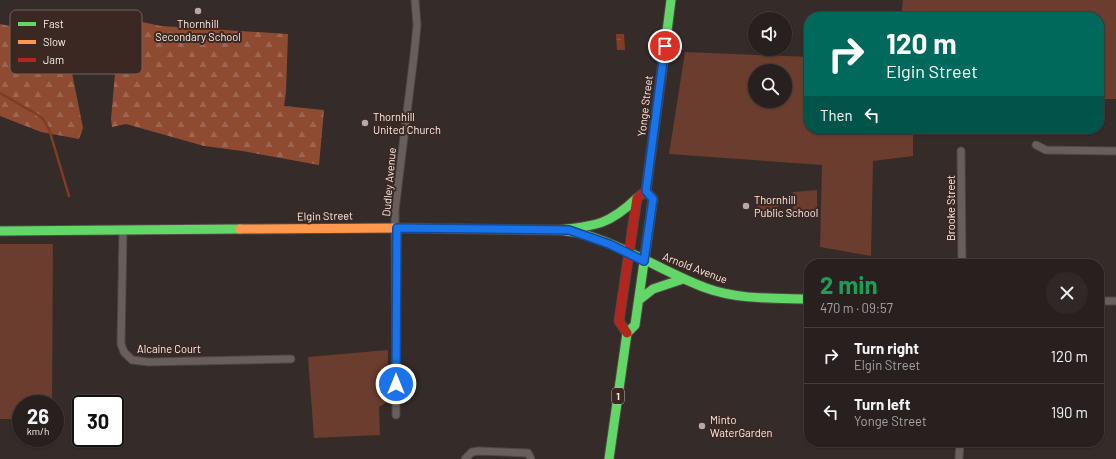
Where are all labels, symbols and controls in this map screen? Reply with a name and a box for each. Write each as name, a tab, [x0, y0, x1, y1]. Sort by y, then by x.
marker: Thornhill Secondary School	[193, 6, 203, 16]
legend	[10, 10, 142, 74]
map controls	[748, 12, 792, 108]
button: sound	[748, 12, 792, 56]
text: Fast	[43, 17, 64, 30]
place label: Thornhill Secondary School	[155, 17, 241, 43]
text: 120 m	[886, 26, 957, 60]
icon: right	[820, 28, 872, 80]
pin	[648, 29, 682, 63]
text: Slow	[43, 35, 66, 48]
icon: arrive	[654, 35, 676, 57]
text: Jam	[43, 53, 64, 66]
text: Elgin Street	[886, 60, 978, 82]
button: search	[748, 64, 792, 108]
street label: Yonge Street	[634, 75, 655, 137]
icon: left	[861, 104, 883, 126]
text: Then	[820, 106, 853, 124]
place label: Thornhill United Church	[373, 110, 441, 136]
marker: Thornhill United Church	[360, 118, 370, 128]
street label: Dudley Avenue	[379, 147, 398, 217]
street label: Brooke Street	[944, 175, 957, 241]
place label: Thornhill Public School	[754, 193, 818, 219]
marker: Thornhill Public School	[741, 201, 751, 211]
street label: Elgin Street	[297, 209, 353, 222]
street label: Arnold Avenue	[661, 249, 729, 286]
text: 2 min	[820, 270, 878, 299]
button: close	[1046, 272, 1088, 314]
text: 470 m · 09:57	[820, 300, 893, 316]
text: Turn right	[854, 339, 919, 357]
street label: Alcaine Court	[137, 342, 201, 355]
icon: right	[820, 345, 842, 367]
text: 120 m	[1051, 347, 1088, 365]
text: Elgin Street	[854, 357, 920, 373]
position arrow	[375, 363, 417, 405]
road number: 1	[612, 388, 624, 404]
speed limit sign: 30	[72, 395, 124, 447]
text: Turn left	[854, 395, 910, 413]
icon: left	[820, 401, 842, 423]
text: 190 m	[1051, 403, 1088, 421]
text: 26	[27, 404, 49, 428]
place label: Minto WaterGarden	[710, 413, 773, 439]
text: Yonge Street	[854, 413, 927, 429]
marker: Minto WaterGarden	[697, 421, 707, 431]
text: km/h	[27, 425, 49, 437]

